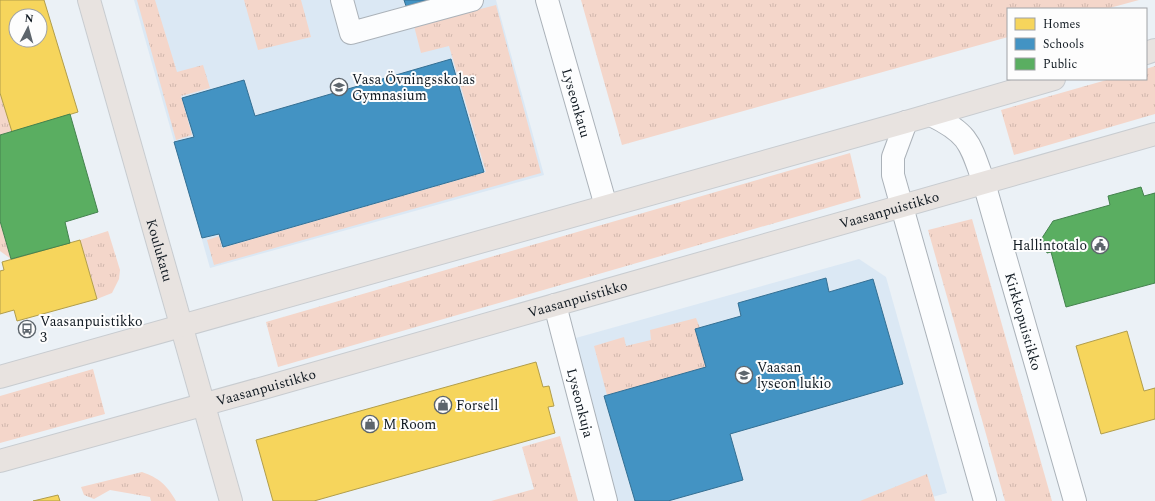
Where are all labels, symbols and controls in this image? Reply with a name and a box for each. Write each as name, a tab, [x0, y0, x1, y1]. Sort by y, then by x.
north arrow	[8, 8, 48, 48]
legend	[1007, 8, 1147, 80]
text: N	[24, 10, 34, 27]
text: Homes	[1043, 15, 1081, 34]
text: Schools	[1043, 35, 1084, 54]
text: Public	[1043, 55, 1077, 74]
street label: Lyseonkatu	[556, 66, 596, 140]
place label: Vasa Övningsskolas Gymnasium	[352, 69, 475, 106]
school or university icon: Vasa Övningsskolas Gymnasium	[329, 77, 349, 97]
street label: Vaasanpuistikko	[837, 186, 942, 234]
street label: Koulukatu	[141, 216, 178, 284]
place label: Hallintotalo	[1012, 235, 1087, 256]
public building icon: Hallintotalo	[1090, 235, 1110, 255]
street label: Kirkkopuistikko	[999, 270, 1047, 373]
street label: Vaasanpuistikko	[525, 275, 630, 323]
place label: Vaasanpuistikko 3	[40, 311, 143, 348]
bus stop icon: Vaasanpuistikko 3	[17, 319, 37, 339]
place label: Vaasan lyseon lukio	[757, 357, 831, 394]
street label: Vaasanpuistikko	[214, 364, 318, 412]
school or university icon: Vaasan lyseon lukio	[734, 365, 754, 385]
street label: Lyseonkuja	[561, 366, 599, 440]
shop icon: Forsell	[433, 395, 453, 415]
place label: Forsell	[456, 395, 498, 416]
shop icon: M Room	[360, 414, 380, 434]
place label: M Room	[383, 414, 436, 435]

